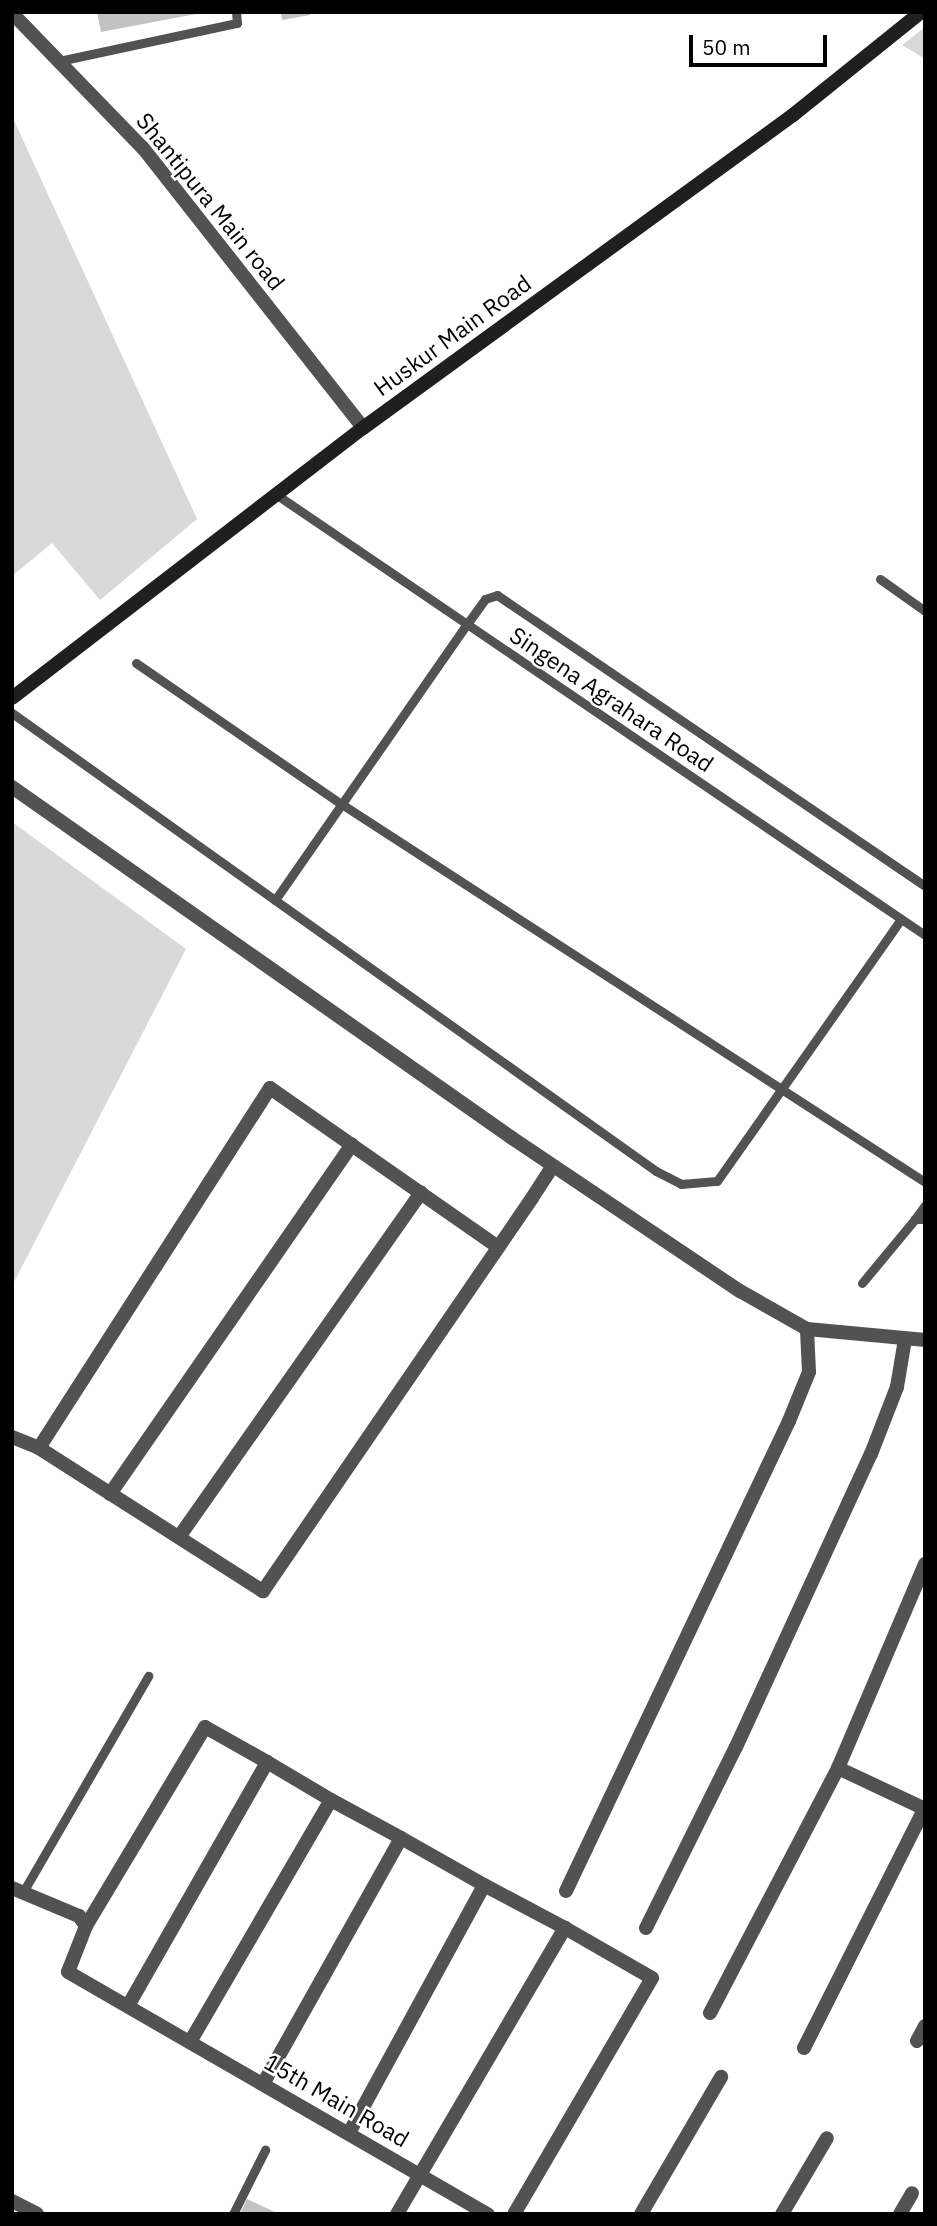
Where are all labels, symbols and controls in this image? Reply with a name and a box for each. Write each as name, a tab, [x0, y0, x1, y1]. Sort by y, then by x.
scale bar	[692, 21, 830, 65]
text: 50 m	[702, 33, 751, 61]
street label: Shantipura Main road	[131, 107, 291, 295]
street label: Huskur Main Road	[368, 269, 536, 401]
street label: Singena Agrahara Road	[505, 621, 719, 777]
street label: 15th Main Road	[260, 2047, 414, 2153]

